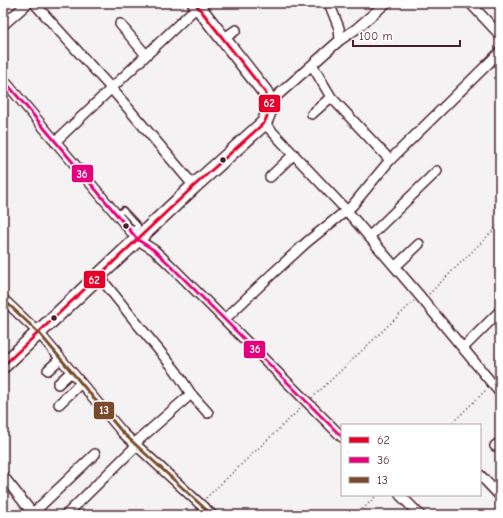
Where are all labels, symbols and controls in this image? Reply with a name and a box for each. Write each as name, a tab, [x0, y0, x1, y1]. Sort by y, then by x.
scale bar	[353, 22, 460, 48]
text: 100 m	[359, 29, 392, 43]
line badge: 62	[258, 94, 281, 113]
text: 62	[263, 97, 275, 110]
unlabelled marker	[218, 155, 228, 165]
line badge: 36	[71, 164, 94, 183]
text: 36	[76, 168, 88, 181]
unlabelled marker	[121, 221, 131, 231]
line badge: 62	[83, 270, 106, 289]
text: 62	[88, 274, 100, 287]
unlabelled marker	[49, 313, 59, 323]
line badge: 36	[243, 340, 266, 359]
text: 36	[249, 343, 261, 356]
line badge: 13	[93, 401, 115, 420]
text: 13	[99, 404, 109, 417]
legend	[341, 424, 481, 496]
text: 62	[377, 433, 390, 447]
text: 36	[377, 453, 390, 467]
text: 13	[377, 473, 388, 487]

